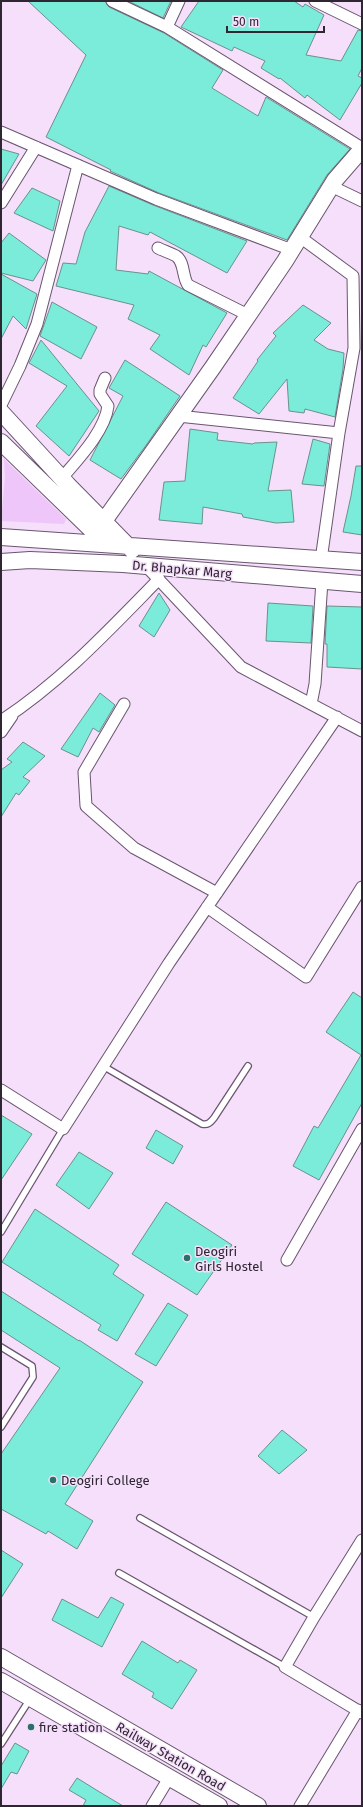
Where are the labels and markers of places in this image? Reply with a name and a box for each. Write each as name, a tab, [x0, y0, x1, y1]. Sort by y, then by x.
place label: Deogiri Girls Hostel	[195, 1244, 263, 1274]
marker: Deogiri Girls Hostel	[182, 1253, 192, 1263]
place label: Deogiri College	[61, 1473, 150, 1488]
marker: Deogiri College	[48, 1475, 58, 1485]
place label: fire station	[39, 1720, 103, 1735]
marker: fire station	[26, 1722, 36, 1732]

